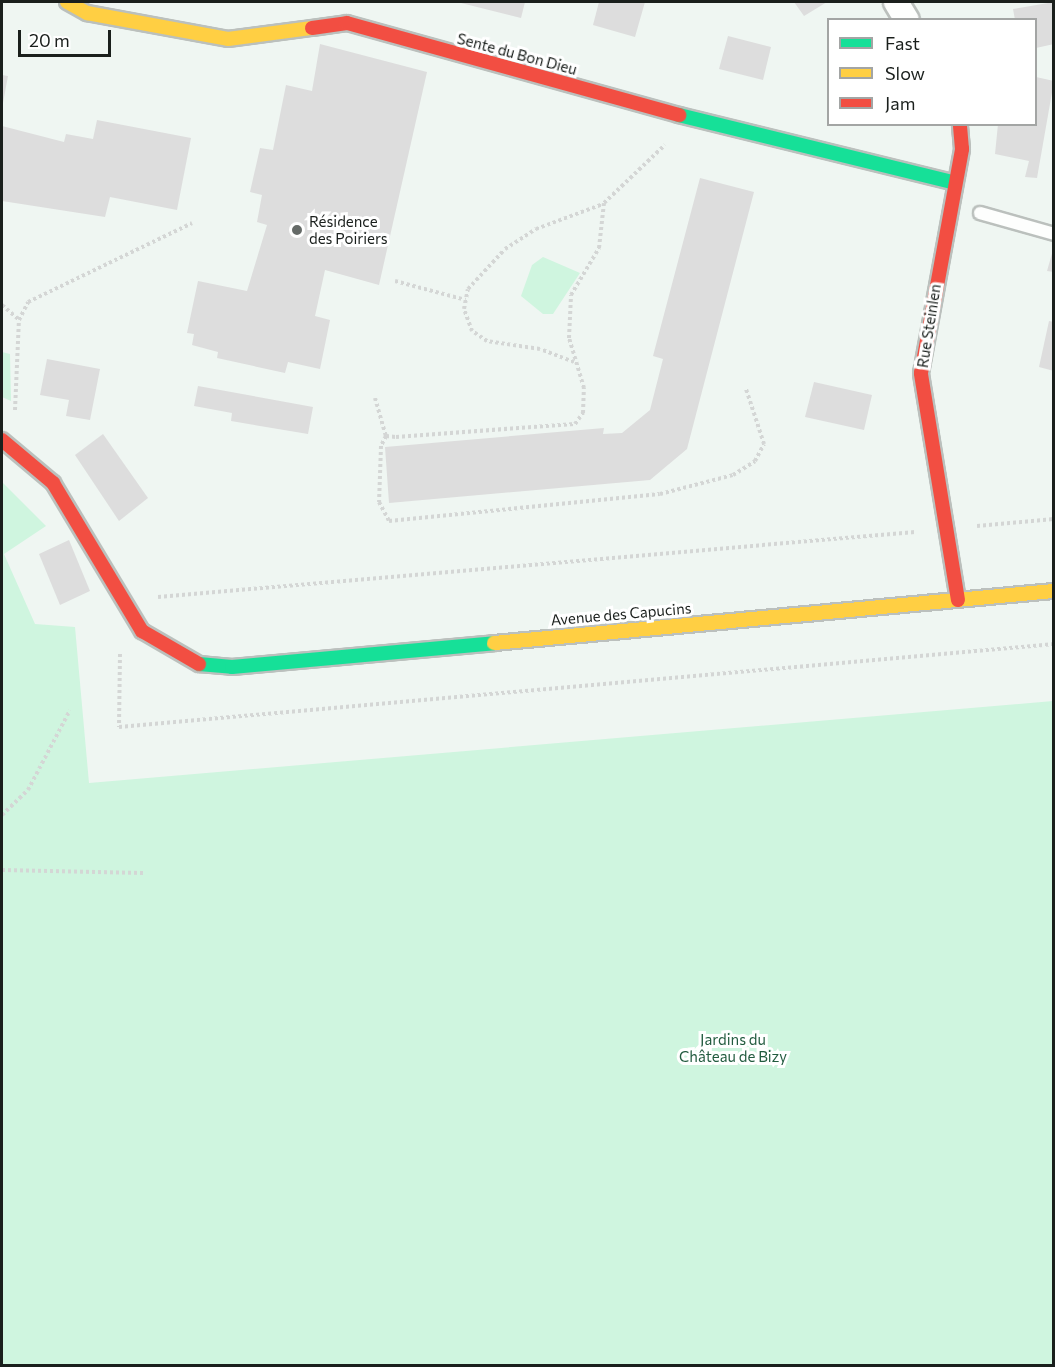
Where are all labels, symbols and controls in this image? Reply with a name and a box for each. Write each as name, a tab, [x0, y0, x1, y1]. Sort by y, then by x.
scale bar	[21, 18, 114, 56]
legend	[827, 18, 1037, 126]
text: 20 m	[29, 29, 70, 51]
street label: Sente du Bon Dieu	[455, 29, 579, 79]
text: Fast	[885, 32, 920, 54]
text: Slow	[885, 62, 925, 84]
text: Jam	[885, 92, 915, 114]
place label: Résidence des Poiriers	[309, 212, 388, 247]
marker: Résidence des Poiriers	[290, 223, 304, 237]
street label: Rue Steinlen	[914, 283, 944, 369]
street label: Avenue des Capucins	[550, 599, 692, 629]
park label: Jardins du Château de Bizy	[679, 1030, 787, 1065]

